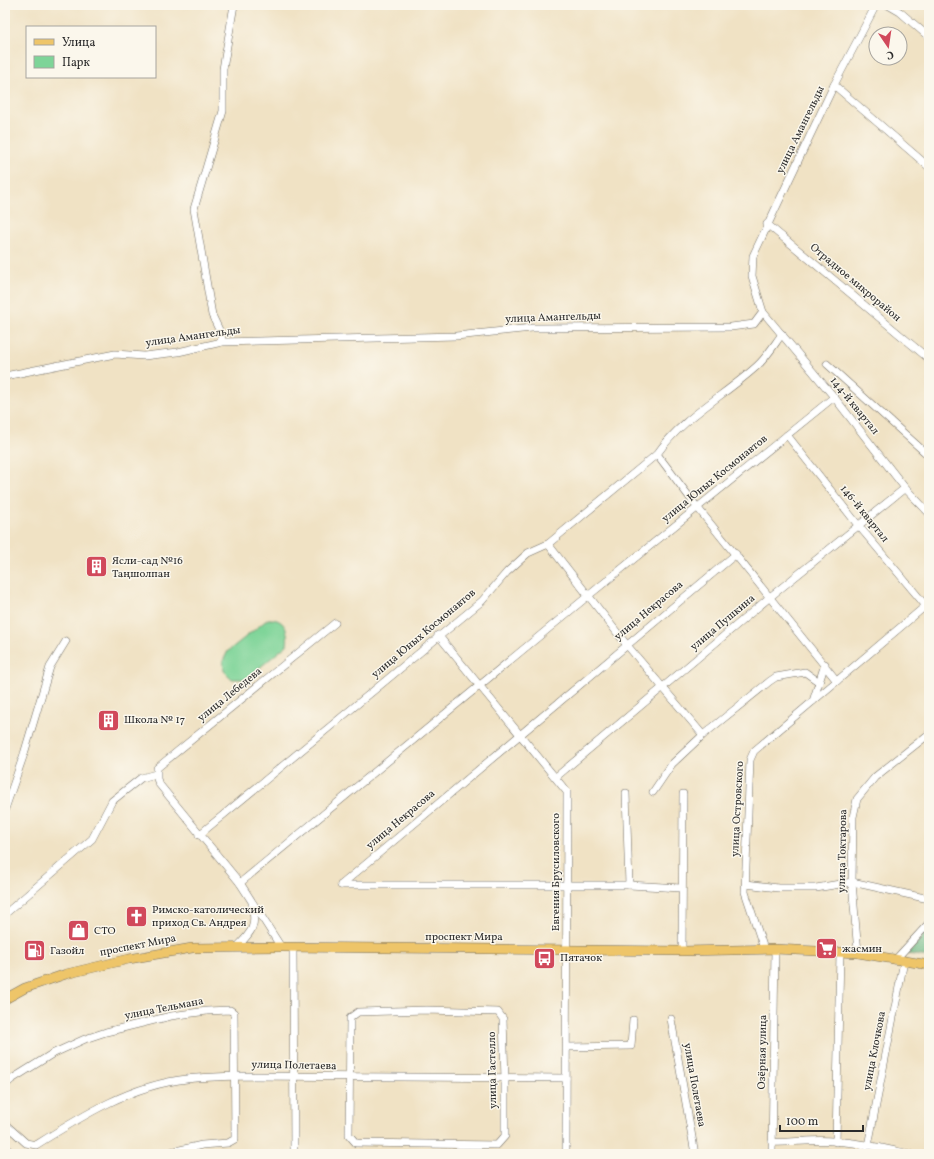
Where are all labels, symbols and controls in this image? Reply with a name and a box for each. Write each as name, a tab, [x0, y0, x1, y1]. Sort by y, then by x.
legend	[26, 26, 156, 78]
north arrow	[868, 26, 908, 66]
text: Улица	[62, 35, 95, 51]
text: С	[885, 46, 895, 62]
text: Парк	[62, 55, 90, 71]
street label: улица Амангельды	[773, 83, 829, 176]
street label: Отрадное микрорайон	[806, 240, 904, 326]
street label: улица Амангельды	[505, 309, 601, 327]
street label: улица Амангельды	[145, 323, 242, 351]
street label: 144-й квартал	[826, 374, 882, 438]
street label: улица Юных Космонавтов	[659, 431, 771, 526]
street label: 146-й квартал	[836, 482, 892, 546]
building icon: Ясли-сад №16 Таңшолпан	[83, 554, 109, 580]
place label: Ясли-сад №16 Таңшолпан	[112, 554, 183, 582]
street label: улица Некрасова	[611, 577, 687, 644]
street label: улица Юных Космонавтов	[369, 586, 480, 682]
street label: улица Пушкина	[687, 591, 759, 655]
street label: улица Лебедева	[195, 664, 266, 726]
building icon: Школа № 17	[96, 707, 122, 733]
place label: Школа № 17	[124, 713, 185, 728]
street label: улица Островского	[728, 760, 748, 857]
street label: улица Некрасова	[363, 786, 439, 853]
street label: улица Токтарова	[835, 808, 851, 893]
street label: Евгения Брусиловского	[549, 813, 564, 931]
church icon: Римско-католический приход Св. Андрея	[123, 903, 149, 929]
place label: Римско-католический приход Св. Андрея	[152, 903, 264, 931]
shop icon: СТО	[66, 918, 92, 944]
place label: СТО	[94, 924, 116, 939]
street label: проспект Мира	[425, 930, 503, 945]
street label: проспект Мира	[99, 931, 178, 961]
supermarket icon: жасмин	[813, 936, 839, 962]
fuel station icon: Газойл	[22, 938, 48, 964]
place label: жасмин	[842, 942, 882, 957]
place label: Газойл	[50, 944, 84, 959]
bus stop icon: Пятачок	[532, 945, 558, 971]
place label: Пятачок	[560, 951, 602, 966]
street label: улица Тельмана	[123, 994, 205, 1024]
street label: улица Клочкова	[860, 1009, 890, 1092]
street label: Озёрная улица	[755, 1014, 771, 1089]
street label: улица Гастелло	[485, 1031, 501, 1109]
street label: улица Полетаева	[679, 1042, 709, 1129]
street label: улица Полетаева	[251, 1058, 337, 1074]
scale bar	[780, 1107, 863, 1133]
text: 100 m	[786, 1114, 819, 1130]

